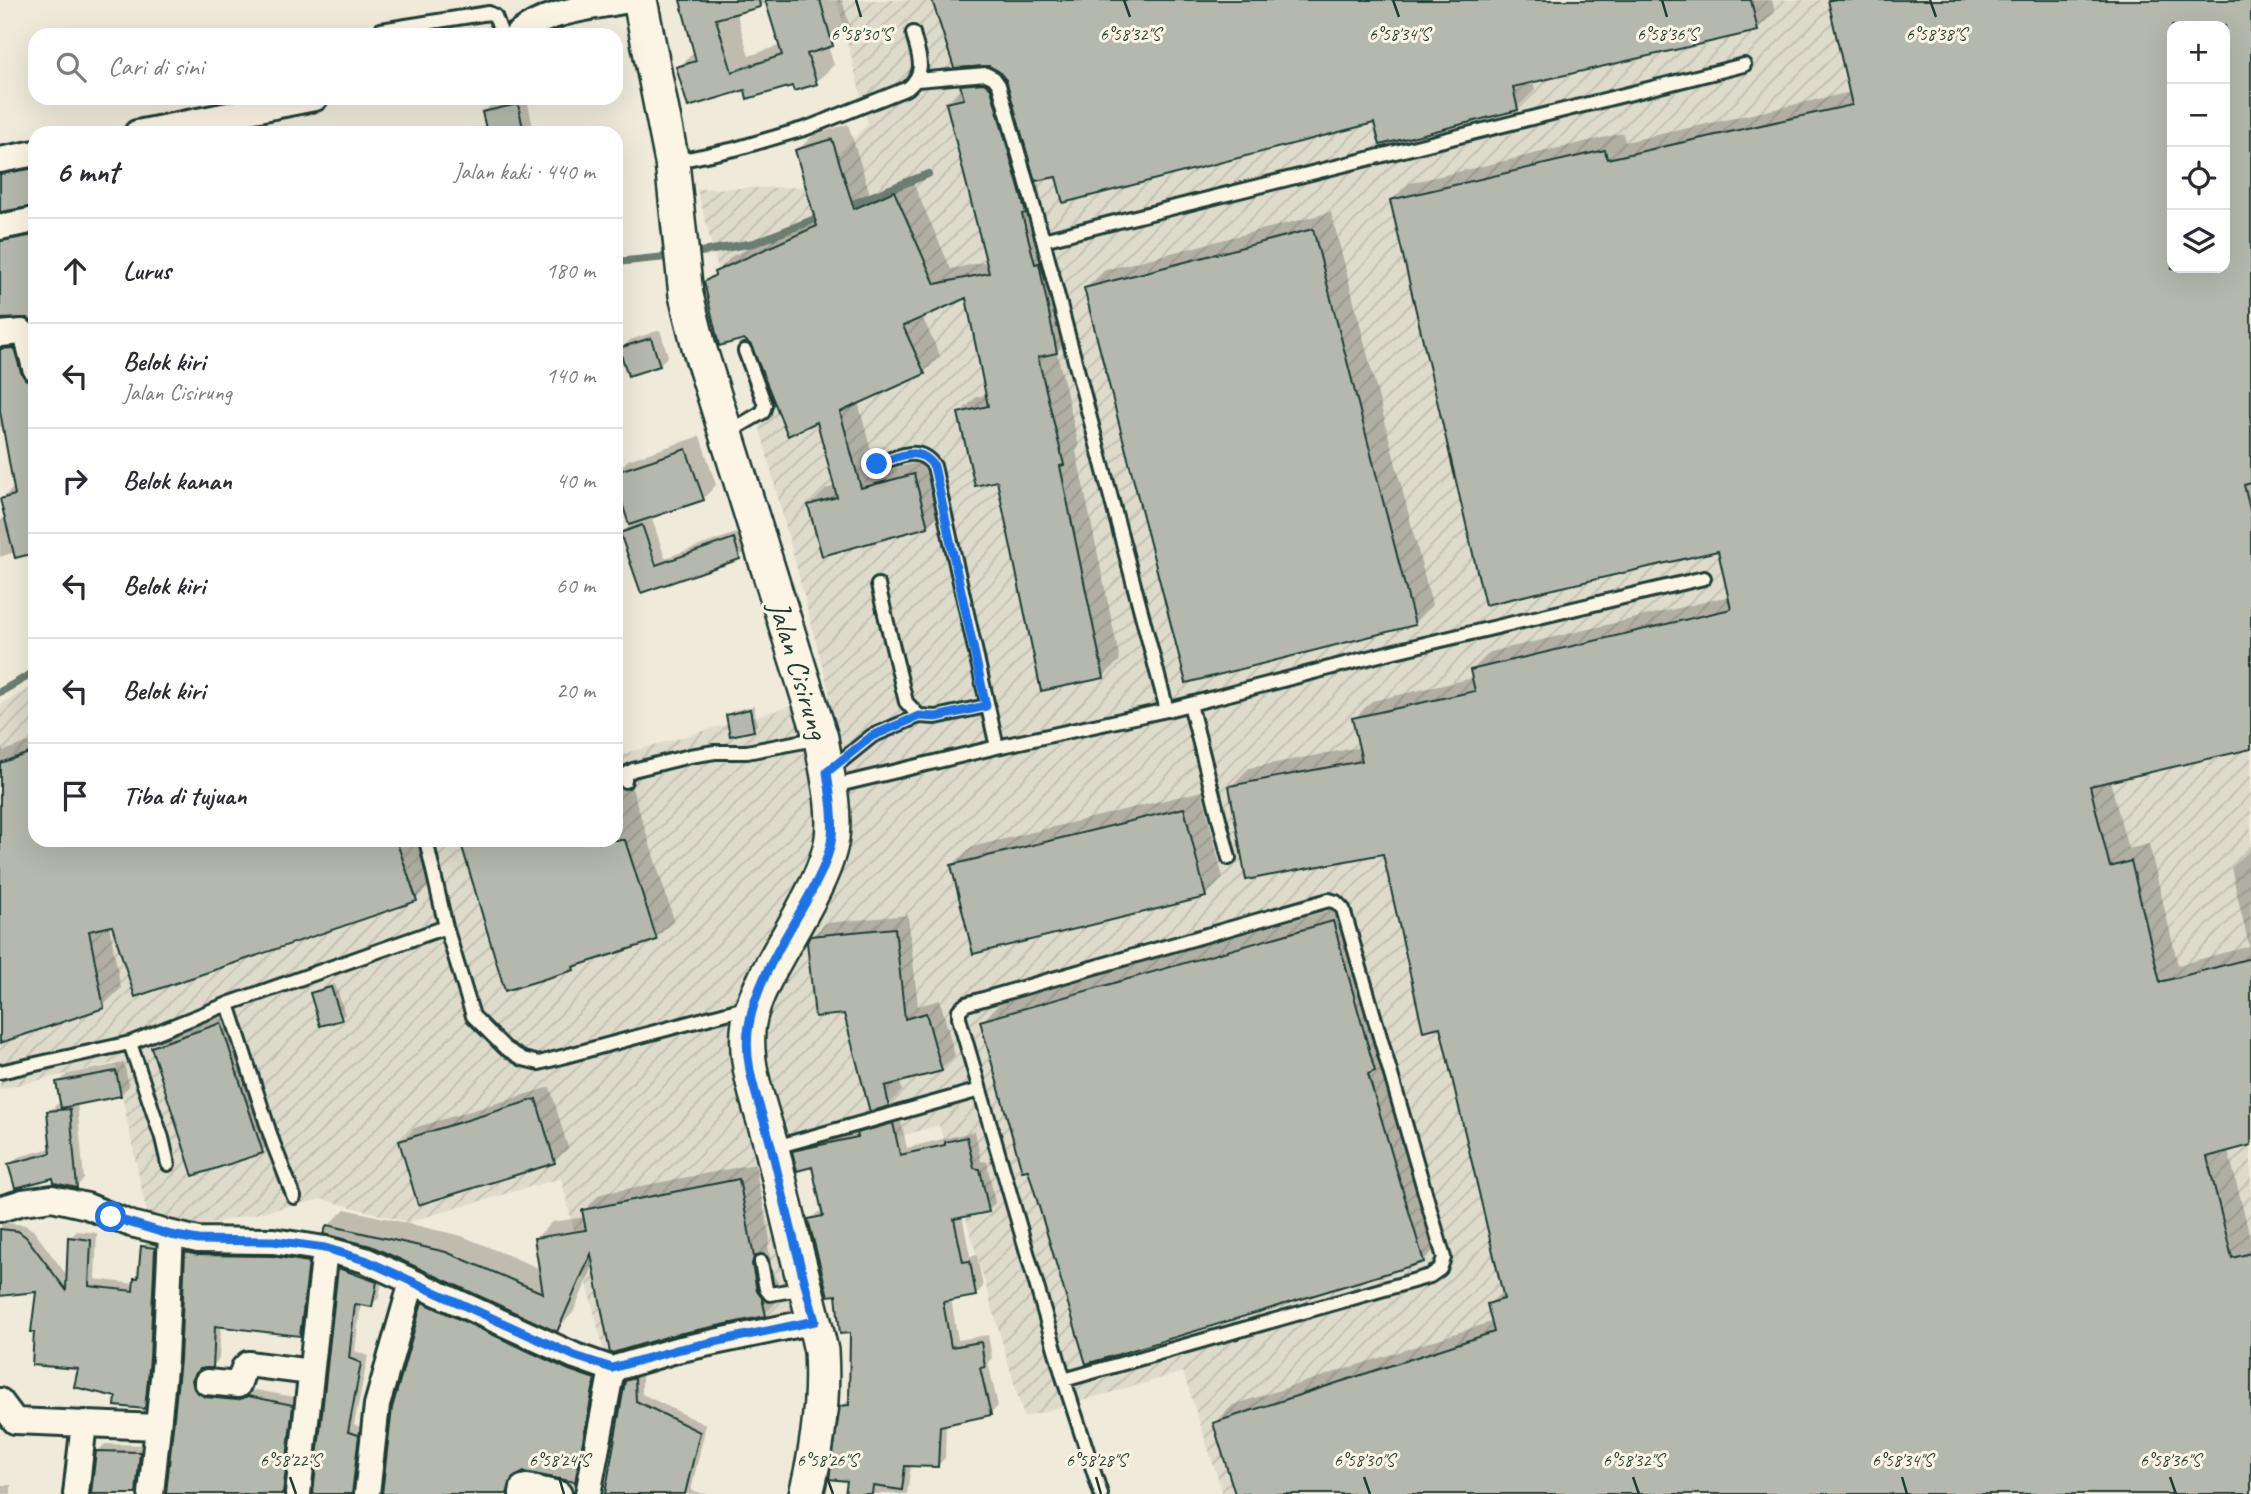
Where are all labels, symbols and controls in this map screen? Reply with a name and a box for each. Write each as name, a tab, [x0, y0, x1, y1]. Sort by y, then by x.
map controls	[2167, 21, 2230, 273]
button: +	[2167, 21, 2230, 84]
text: 6°58'30"S	[831, 23, 895, 45]
text: 6°58'32"S	[1100, 23, 1164, 45]
text: 6°58'34"S	[1369, 23, 1433, 45]
text: 6°58'36"S	[1637, 23, 1701, 45]
text: 6°58'38"S	[1906, 23, 1970, 45]
search box	[28, 28, 623, 105]
icon: search	[52, 48, 90, 86]
text: Cari di sini	[108, 50, 204, 83]
button: −	[2167, 84, 2230, 147]
button: locate	[2167, 147, 2230, 210]
text: 6 mnt	[56, 153, 118, 191]
text: Jalan kaki · 440 m	[453, 157, 595, 186]
button: layers	[2167, 210, 2230, 273]
icon: ahead	[56, 252, 94, 290]
text: Lurus	[123, 254, 171, 287]
text: 180 m	[546, 256, 595, 285]
text: Belok kiri	[123, 345, 205, 378]
icon: left	[56, 357, 94, 395]
text: 140 m	[546, 361, 595, 390]
text: Jalan Cisirung	[123, 378, 232, 407]
route end	[861, 448, 892, 479]
icon: right	[56, 462, 94, 500]
text: Belok kanan	[123, 464, 232, 497]
text: 40 m	[556, 466, 595, 495]
icon: left	[56, 567, 94, 605]
text: Belok kiri	[123, 569, 205, 602]
text: 60 m	[556, 571, 595, 600]
street label: Jalan Cisirung	[760, 595, 839, 746]
icon: left	[56, 672, 94, 710]
text: Belok kiri	[123, 674, 205, 707]
text: 20 m	[556, 676, 595, 705]
icon: arrive	[56, 777, 94, 815]
text: Tiba di tujuan	[123, 779, 247, 812]
route start	[95, 1201, 126, 1232]
text: 6°58'22"S	[260, 1449, 324, 1471]
text: 6°58'24"S	[529, 1449, 593, 1471]
text: 6°58'26"S	[797, 1449, 861, 1471]
text: 6°58'28"S	[1066, 1449, 1130, 1471]
text: 6°58'30"S	[1334, 1449, 1398, 1471]
text: 6°58'32"S	[1603, 1449, 1667, 1471]
text: 6°58'34"S	[1872, 1449, 1936, 1471]
text: 6°58'36"S	[2140, 1449, 2204, 1471]

